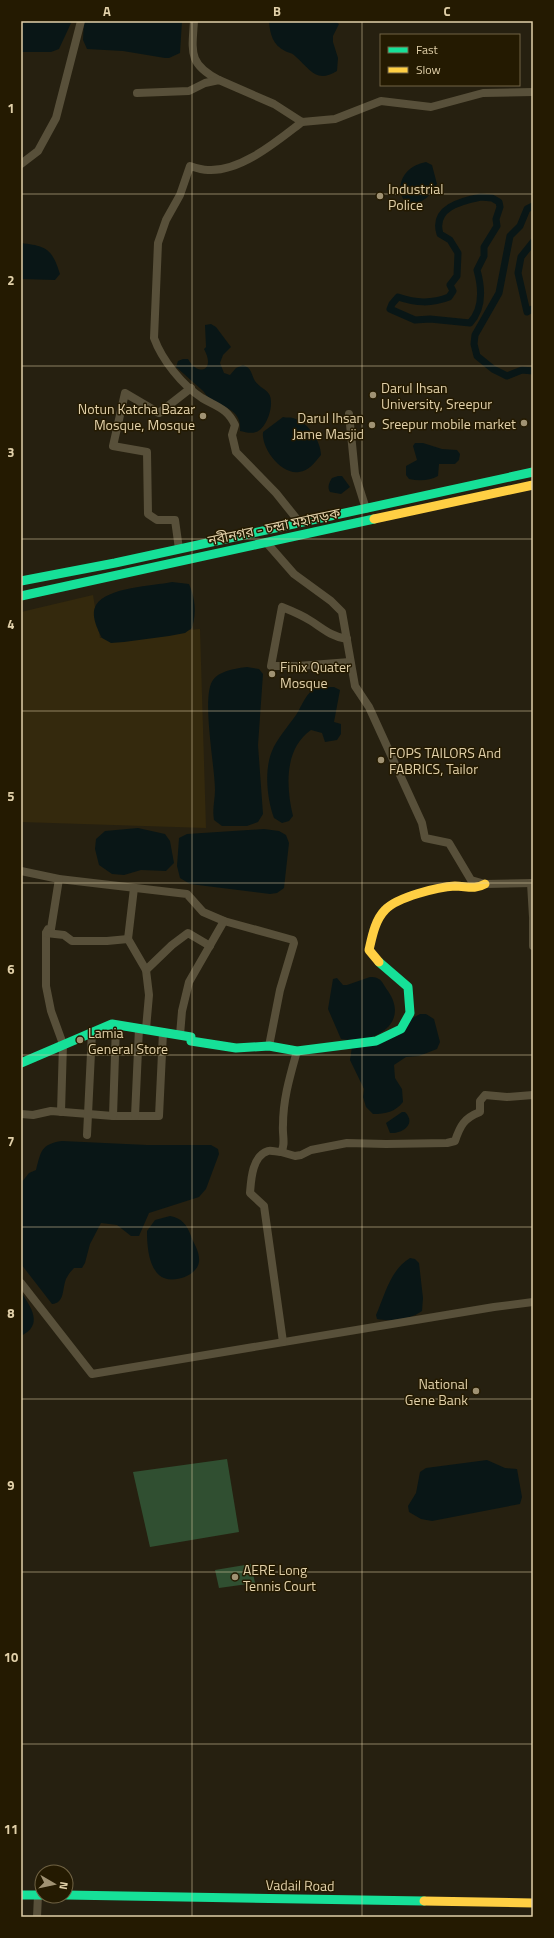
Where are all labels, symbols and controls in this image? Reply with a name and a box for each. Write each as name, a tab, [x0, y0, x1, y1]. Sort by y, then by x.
text: A	[103, 1, 111, 21]
text: B	[273, 1, 281, 21]
text: C	[443, 1, 451, 21]
legend	[380, 34, 520, 86]
text: Fast	[416, 40, 439, 59]
text: Slow	[416, 60, 441, 79]
text: 1	[7, 98, 15, 118]
place label: Industrial Police	[388, 178, 443, 215]
marker: Industrial Police	[375, 191, 385, 201]
text: 2	[7, 270, 15, 290]
place label: Darul Ihsan University, Sreepur	[381, 377, 492, 414]
marker: Darul Ihsan University, Sreepur	[368, 390, 378, 400]
place label: Notun Katcha Bazar Mosque, Mosque	[78, 398, 195, 435]
place label: Darul Ihsan Jame Masjid	[292, 407, 364, 444]
marker: Notun Katcha Bazar Mosque, Mosque	[198, 411, 208, 421]
place label: Sreepur mobile market	[382, 413, 516, 434]
marker: Sreepur mobile market	[519, 418, 529, 428]
marker: Darul Ihsan Jame Masjid	[367, 420, 377, 430]
text: 3	[7, 442, 15, 462]
street label: নবীনগর - চন্দ্রা মহাসড়ক	[205, 502, 343, 550]
text: 4	[7, 614, 15, 634]
place label: Finix Quater Mosque	[280, 656, 351, 693]
marker: Finix Quater Mosque	[267, 669, 277, 679]
place label: FOPS TAILORS And FABRICS, Tailor	[389, 742, 501, 779]
marker: FOPS TAILORS And FABRICS, Tailor	[376, 755, 386, 765]
text: 5	[7, 786, 15, 806]
text: 6	[7, 959, 15, 979]
place label: Lamia General Store	[88, 1022, 168, 1059]
marker: Lamia General Store	[75, 1035, 85, 1045]
text: 7	[7, 1131, 15, 1151]
text: 8	[7, 1303, 15, 1323]
place label: National Gene Bank	[405, 1373, 468, 1410]
marker: National Gene Bank	[471, 1386, 481, 1396]
text: 9	[7, 1475, 15, 1495]
place label: AERE Long Tennis Court	[243, 1559, 316, 1596]
marker: AERE Long Tennis Court	[230, 1572, 240, 1582]
text: 10	[4, 1647, 18, 1667]
text: 11	[4, 1819, 18, 1839]
north arrow	[34, 1864, 74, 1904]
street label: Vadail Road	[265, 1874, 335, 1896]
text: N	[55, 1881, 72, 1891]

